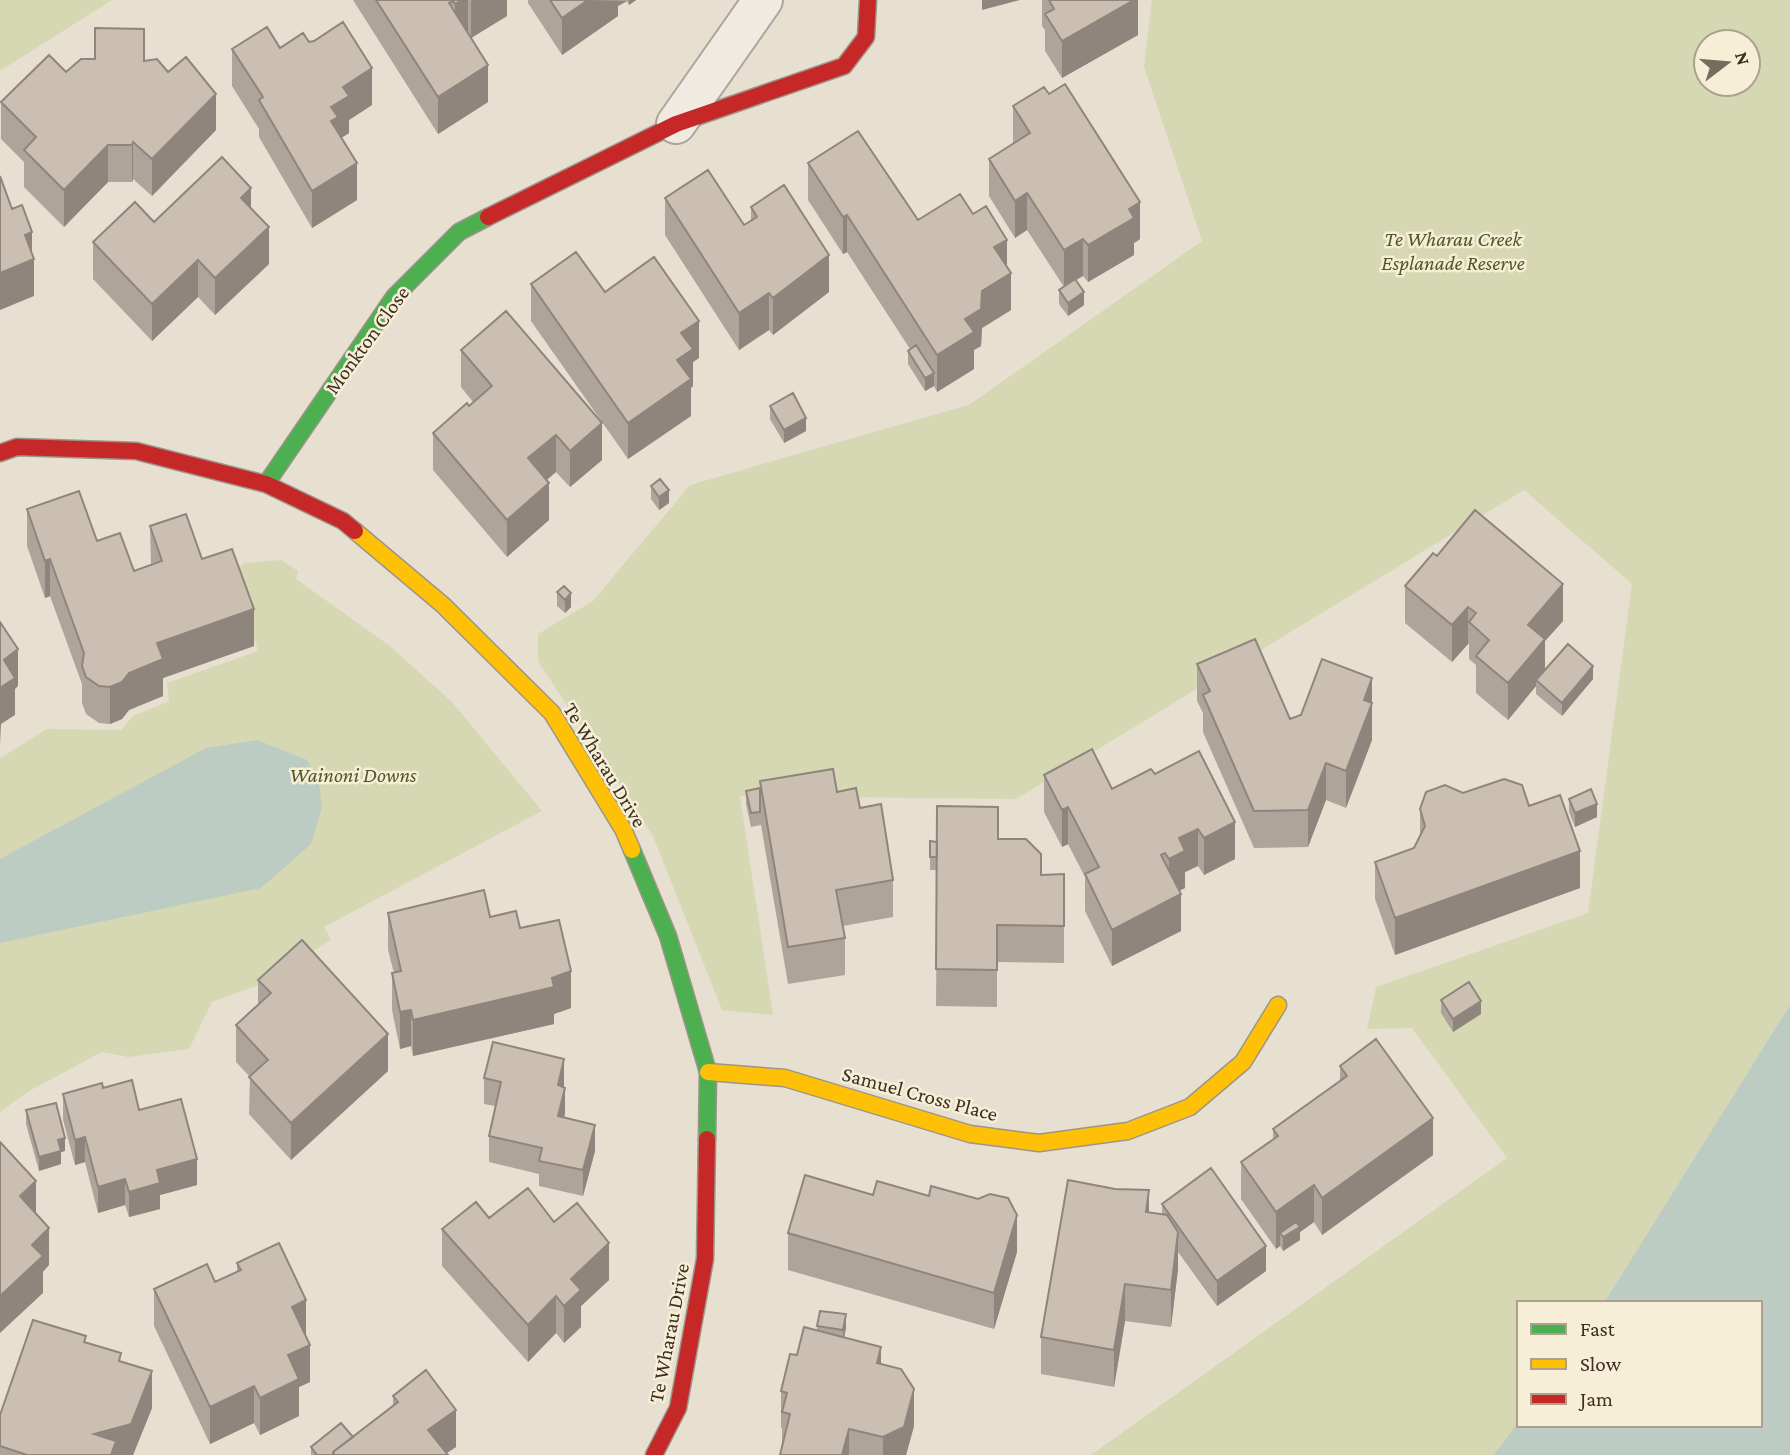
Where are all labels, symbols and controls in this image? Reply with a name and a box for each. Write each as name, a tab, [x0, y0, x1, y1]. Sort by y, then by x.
north arrow	[1692, 28, 1762, 98]
text: N	[1731, 49, 1755, 68]
park label: Te Wharau Creek Esplanade Reserve	[1381, 227, 1525, 275]
street label: Monkton Close	[320, 281, 414, 399]
street label: Te Wharau Drive	[558, 698, 652, 832]
park label: Wainoni Downs	[289, 763, 417, 787]
street label: Samuel Cross Place	[840, 1062, 1000, 1126]
street label: Te Wharau Drive	[644, 1261, 694, 1405]
legend	[1517, 1301, 1762, 1427]
text: Fast	[1580, 1317, 1616, 1341]
text: Slow	[1580, 1352, 1622, 1376]
text: Jam	[1578, 1387, 1613, 1411]

